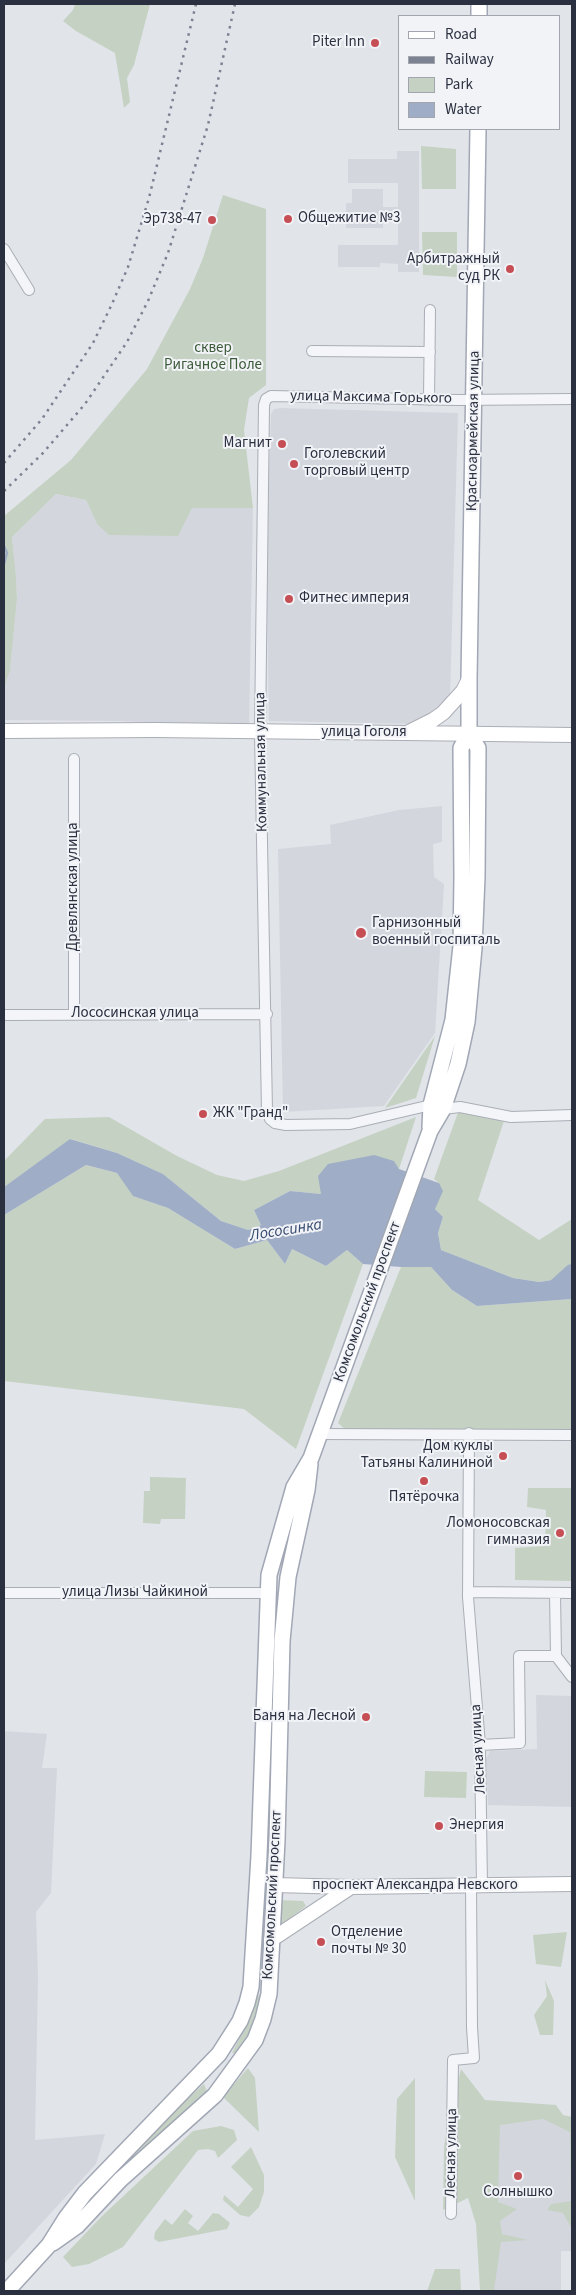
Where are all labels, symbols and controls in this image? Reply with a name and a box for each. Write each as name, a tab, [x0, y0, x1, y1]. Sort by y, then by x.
legend	[398, 15, 561, 130]
text: Road	[445, 24, 477, 45]
place label: Piter Inn	[312, 34, 365, 52]
marker: Piter Inn	[369, 37, 381, 49]
text: Railway	[445, 49, 494, 70]
text: Park	[445, 74, 473, 95]
text: Water	[445, 99, 481, 120]
place label: Общежитие №3	[298, 210, 400, 228]
place label: Эр738-47	[143, 211, 202, 229]
marker: Общежитие №3	[282, 213, 294, 225]
marker: Эр738-47	[206, 214, 218, 226]
place label: Арбитражный суд РК	[407, 251, 500, 286]
marker: Арбитражный суд РК	[504, 263, 516, 275]
park label: сквер Ригачное Поле	[164, 340, 262, 375]
street label: Красноармейская улица	[464, 351, 484, 511]
street label: улица Максима Горького	[290, 388, 452, 408]
place label: Магнит	[224, 435, 272, 453]
marker: Магнит	[276, 438, 288, 450]
place label: Гоголевский торговый центр	[304, 446, 409, 481]
marker: Гоголевский торговый центр	[288, 458, 300, 470]
place label: Фитнес империя	[299, 590, 409, 608]
marker: Фитнес империя	[283, 593, 295, 605]
street label: Коммунальная улица	[252, 692, 272, 832]
street label: улица Гоголя	[321, 724, 407, 742]
street label: Древлянская улица	[65, 822, 83, 952]
place label: Гарнизонный военный госпиталь	[372, 915, 500, 950]
marker: Гарнизонный военный госпиталь	[354, 926, 368, 940]
street label: Лососинская улица	[71, 1005, 199, 1023]
place label: ЖК "Гранд"	[213, 1105, 288, 1123]
marker: ЖК "Гранд"	[197, 1108, 209, 1120]
water label: Лососинка	[248, 1216, 324, 1246]
street label: Комсомольский проспект	[331, 1219, 405, 1385]
place label: Дом куклы Татьяны Калининой	[361, 1438, 493, 1473]
marker: Дом куклы Татьяны Калининой	[497, 1450, 509, 1462]
marker: Пятёрочка	[418, 1475, 430, 1487]
place label: Пятёрочка	[389, 1489, 459, 1507]
place label: Ломоносовская гимназия	[447, 1515, 550, 1550]
marker: Ломоносовская гимназия	[554, 1527, 566, 1539]
street label: улица Лизы Чайкиной	[62, 1584, 208, 1602]
street label: Лесная улица	[468, 1704, 490, 1794]
place label: Баня на Лесной	[253, 1708, 356, 1726]
marker: Баня на Лесной	[360, 1711, 372, 1723]
street label: Комсомольский проспект	[260, 1810, 286, 1980]
place label: Энергия	[449, 1817, 504, 1835]
marker: Энергия	[433, 1820, 445, 1832]
street label: проспект Александра Невского	[312, 1877, 518, 1895]
place label: Отделение почты № 30	[331, 1924, 406, 1959]
marker: Отделение почты № 30	[315, 1936, 327, 1948]
street label: Лесная улица	[442, 2108, 462, 2198]
marker: Солнышко	[512, 2170, 524, 2182]
place label: Солнышко	[483, 2184, 553, 2202]

